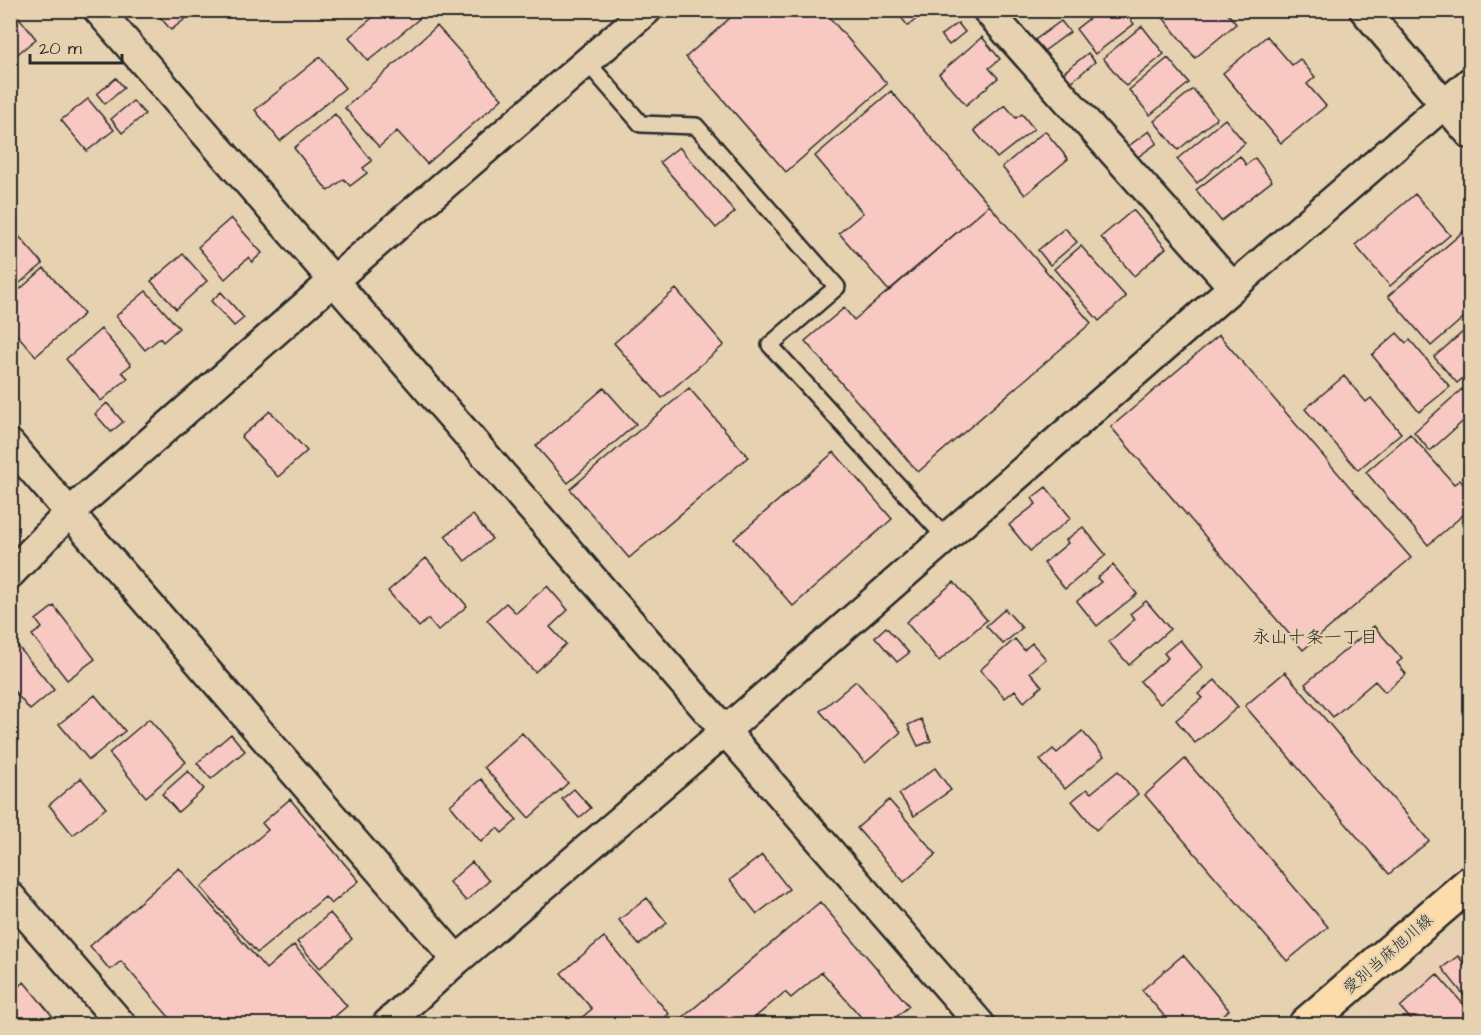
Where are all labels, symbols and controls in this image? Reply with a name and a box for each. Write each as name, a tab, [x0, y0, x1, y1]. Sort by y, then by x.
scale bar	[30, 27, 122, 65]
text: 20 m	[39, 36, 82, 61]
district label: 永山十条一丁目	[1252, 625, 1378, 650]
street label: 愛別当麻旭川線	[1339, 909, 1437, 999]

